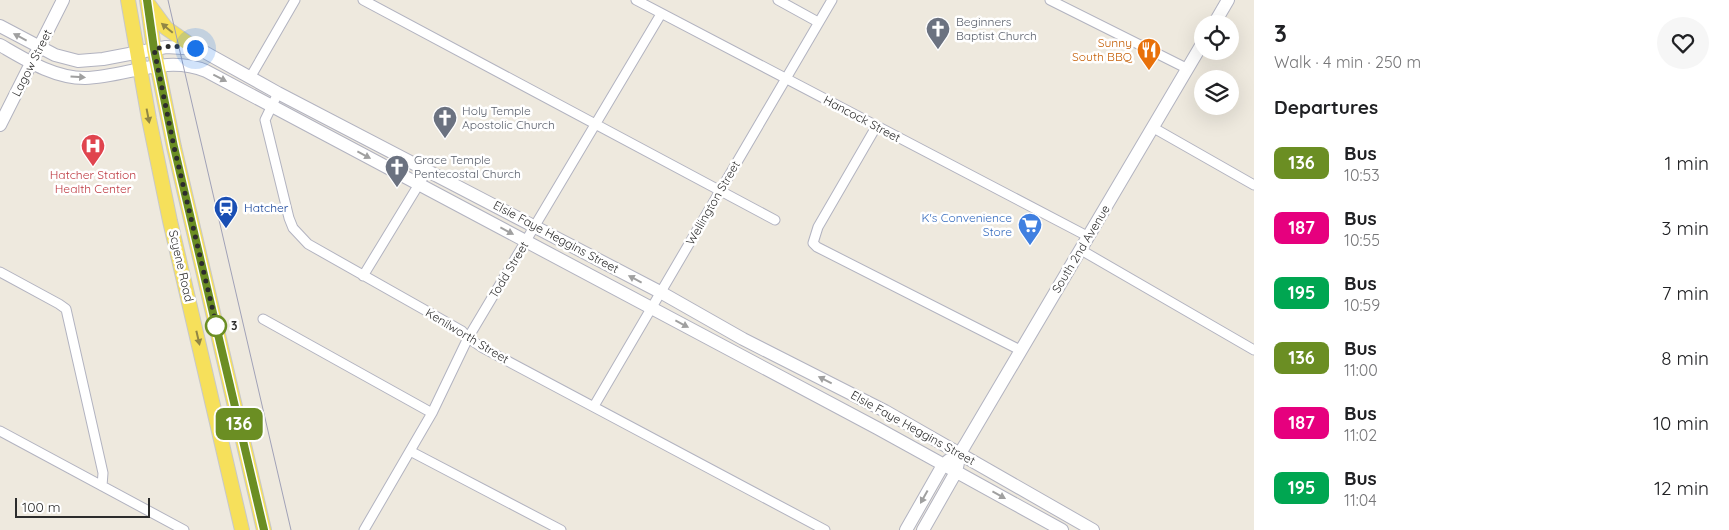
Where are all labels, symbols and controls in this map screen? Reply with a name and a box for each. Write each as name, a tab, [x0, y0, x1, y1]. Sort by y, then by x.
place label: Beginners Baptist Church	[956, 14, 1037, 43]
map controls	[1194, 15, 1239, 115]
button: locate	[1194, 15, 1239, 60]
church icon: Beginners Baptist Church	[925, 16, 951, 50]
button: heart	[1657, 17, 1709, 69]
text: 3	[1274, 18, 1287, 48]
one-way arrow	[161, 23, 174, 34]
street label: Lagow Street	[8, 27, 55, 99]
one-way arrow	[14, 32, 27, 41]
place label: Sunny South BBQ	[1072, 35, 1133, 64]
your location	[183, 36, 208, 61]
restaurant icon: Sunny South BBQ	[1136, 37, 1162, 71]
text: Walk · 4 min · 250 m	[1274, 52, 1421, 72]
button: layers	[1194, 70, 1239, 115]
one-way arrow	[71, 73, 87, 81]
one-way arrow	[213, 74, 228, 82]
street label: Hancock Street	[821, 92, 903, 145]
text: Departures	[1274, 95, 1378, 119]
place label: Holy Temple Apostolic Church	[462, 103, 555, 132]
church icon: Holy Temple Apostolic Church	[432, 105, 458, 139]
one-way arrow	[145, 109, 153, 125]
hospital icon: Hatcher Station Health Center	[80, 133, 106, 167]
text: Bus	[1344, 141, 1377, 165]
one-way arrow	[356, 151, 371, 159]
text: 136	[1288, 151, 1315, 174]
text: 1 min	[1664, 151, 1709, 175]
place label: Grace Temple Pentecostal Church	[414, 152, 521, 181]
church icon: Grace Temple Pentecostal Church	[384, 154, 410, 188]
street label: Wellington Street	[682, 158, 743, 248]
text: 10:53	[1344, 165, 1380, 185]
place label: Hatcher Station Health Center	[50, 167, 136, 196]
station icon: Hatcher	[213, 195, 239, 229]
street label: Elsie Faye Heggins Street	[491, 197, 622, 276]
place label: Hatcher	[244, 200, 289, 215]
street label: South 2nd Avenue	[1048, 202, 1113, 296]
text: Bus	[1344, 206, 1377, 230]
place label: K's Convenience Store	[921, 210, 1012, 239]
supermarket icon: K's Convenience Store	[1017, 212, 1043, 246]
text: 187	[1288, 216, 1315, 239]
text: 3 min	[1661, 216, 1709, 240]
one-way arrow	[500, 227, 514, 235]
street label: Scyene Road	[166, 229, 197, 303]
text: 10:55	[1344, 230, 1380, 250]
street label: Todd Street	[486, 239, 531, 301]
text: Bus	[1344, 271, 1377, 295]
one-way arrow	[628, 275, 642, 283]
text: 195	[1288, 281, 1315, 304]
text: 7 min	[1662, 281, 1709, 305]
text: 10:59	[1344, 295, 1380, 315]
street label: Kenilworth Street	[423, 305, 512, 366]
marker: 3	[205, 315, 227, 337]
place label: 3	[231, 318, 237, 333]
one-way arrow	[675, 319, 688, 328]
one-way arrow	[194, 331, 202, 346]
text: Bus	[1344, 336, 1377, 360]
text: 136	[1288, 346, 1315, 369]
text: 8 min	[1661, 346, 1709, 370]
text: 11:00	[1344, 360, 1378, 380]
one-way arrow	[817, 376, 832, 384]
street label: Elsie Faye Heggins Street	[848, 387, 978, 468]
text: Bus	[1344, 401, 1377, 425]
line badge: 136	[210, 408, 268, 440]
text: 187	[1288, 411, 1315, 434]
text: 10 min	[1653, 411, 1709, 435]
text: 136	[226, 412, 252, 435]
text: 11:02	[1344, 425, 1377, 445]
text: Bus	[1344, 466, 1377, 490]
text: 195	[1288, 476, 1315, 499]
text: 12 min	[1654, 476, 1709, 500]
text: 11:04	[1344, 490, 1377, 510]
one-way arrow	[920, 491, 929, 504]
one-way arrow	[991, 491, 1006, 499]
scale bar	[15, 495, 150, 518]
text: 100 m	[22, 498, 60, 516]

